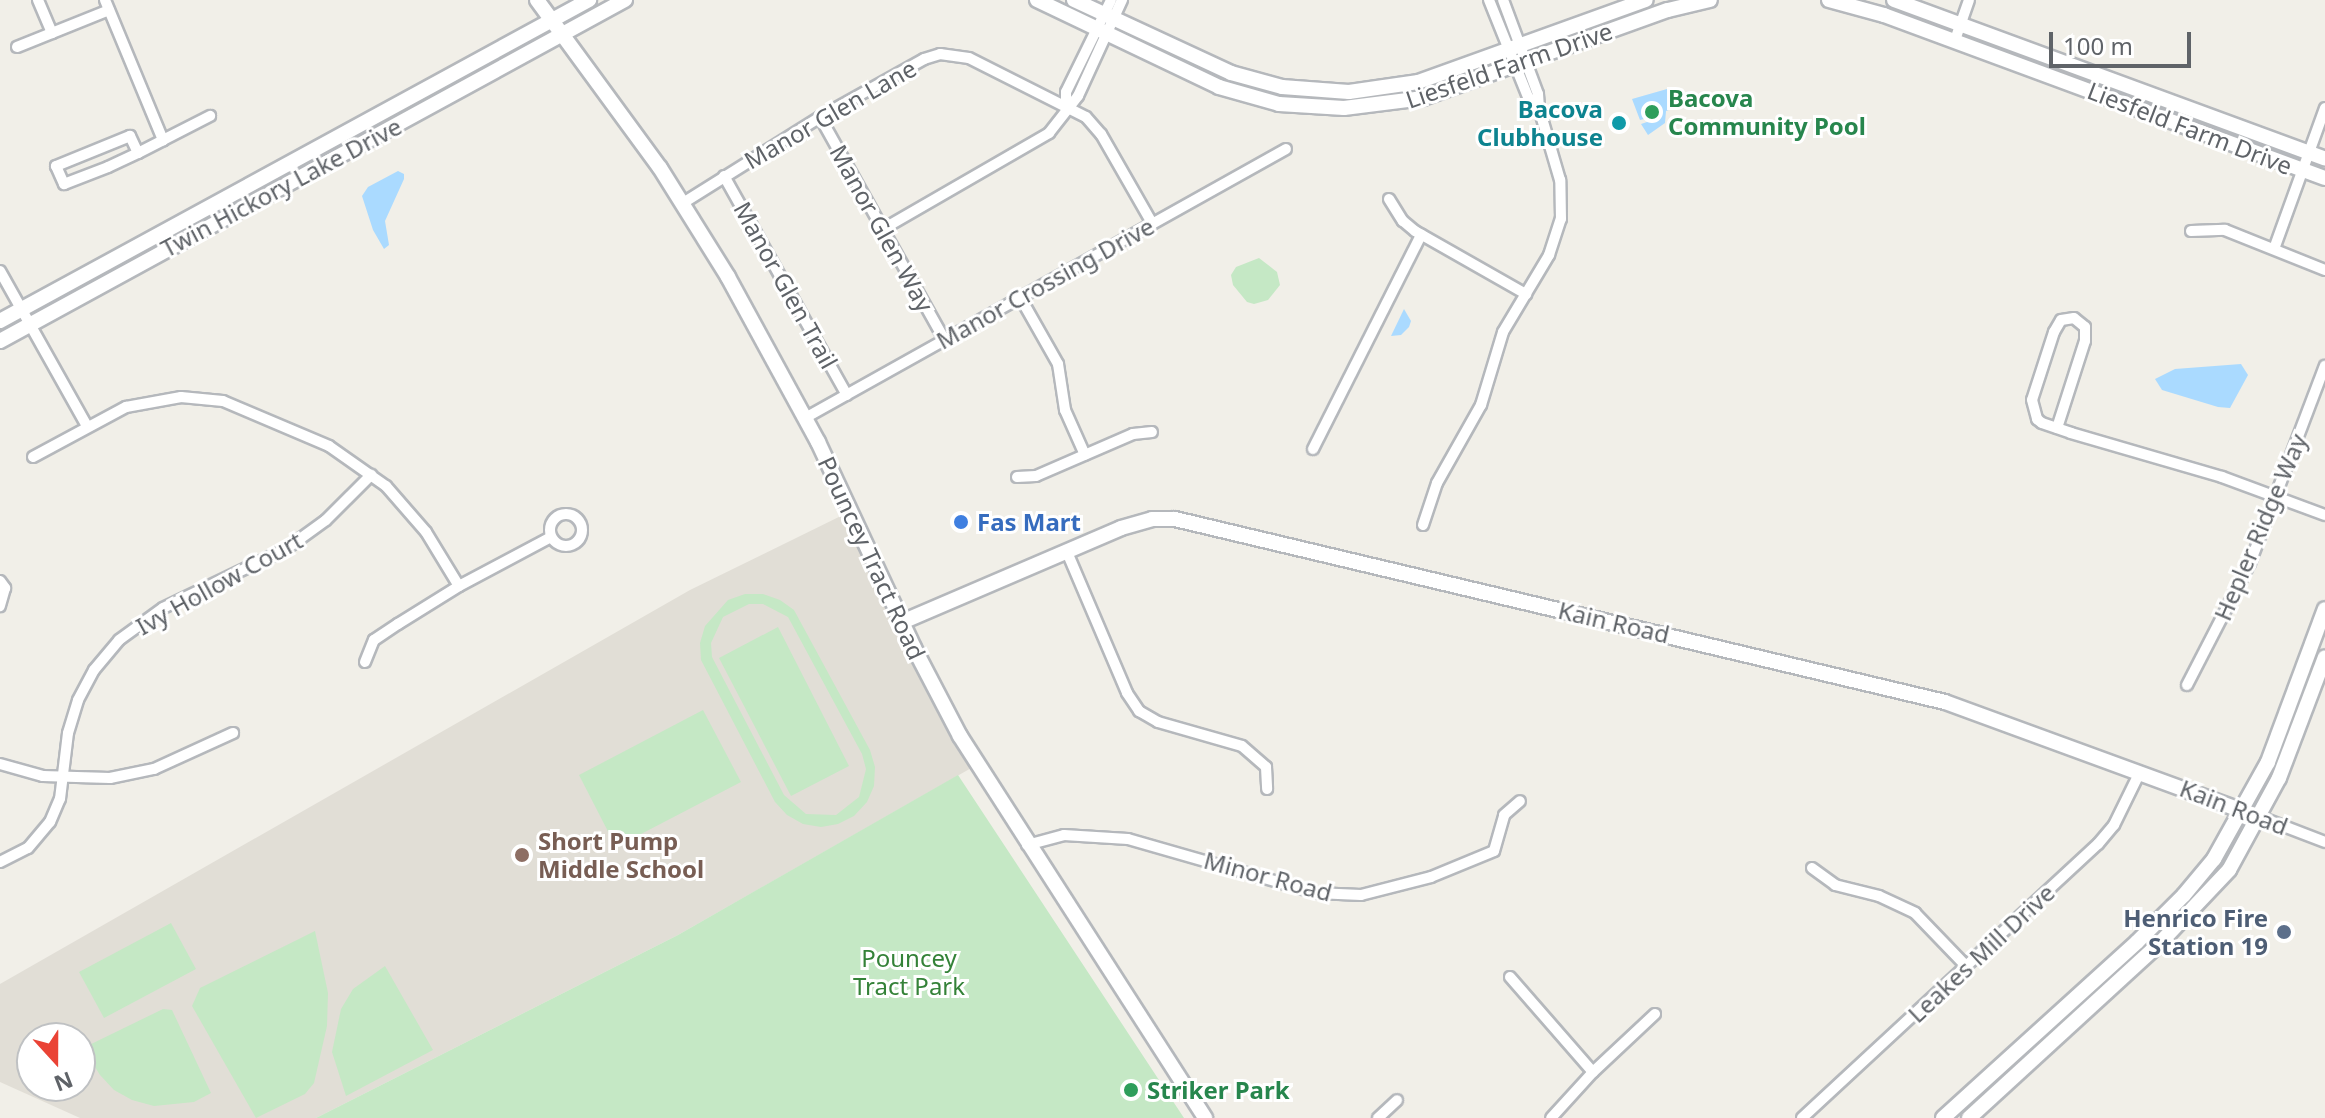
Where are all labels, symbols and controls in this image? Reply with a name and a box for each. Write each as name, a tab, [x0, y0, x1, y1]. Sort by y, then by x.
street label: Liesfeld Farm Drive	[1402, 16, 1616, 114]
scale bar	[2053, 16, 2195, 66]
text: 100 m	[2063, 29, 2133, 62]
street label: Manor Glen Lane	[739, 53, 921, 175]
street label: Liesfeld Farm Drive	[2084, 76, 2296, 180]
place label: Bacova Community Pool	[1668, 84, 1866, 140]
place label: Bacova Clubhouse	[1477, 95, 1603, 151]
marker: Bacova Community Pool	[1643, 103, 1661, 121]
street label: Twin Hickory Lake Drive	[156, 111, 406, 263]
marker: Bacova Clubhouse	[1610, 114, 1628, 132]
street label: Manor Glen Way	[824, 139, 940, 317]
street label: Manor Glen Trail	[728, 196, 844, 374]
street label: Manor Crossing Drive	[931, 211, 1159, 355]
street label: Hepler Ridge Way	[2208, 429, 2312, 625]
street label: Pouncey Tract Road	[812, 452, 932, 664]
place label: Fas Mart	[977, 508, 1081, 536]
marker: Fas Mart	[952, 513, 970, 531]
street label: Ivy Hollow Court	[131, 525, 307, 641]
street label: Kain Road	[1556, 595, 1672, 649]
street label: Kain Road	[2176, 773, 2292, 841]
place label: Short Pump Middle School	[538, 827, 704, 883]
street label: Minor Road	[1201, 845, 1335, 907]
marker: Short Pump Middle School	[513, 846, 531, 864]
street label: Leakes Mill Drive	[1902, 878, 2060, 1028]
place label: Henrico Fire Station 19	[2123, 904, 2268, 960]
marker: Henrico Fire Station 19	[2275, 923, 2293, 941]
park label: Pouncey Tract Park	[853, 944, 965, 1000]
north arrow	[16, 1022, 96, 1102]
text: N	[50, 1065, 78, 1100]
place label: Striker Park	[1147, 1076, 1290, 1104]
marker: Striker Park	[1122, 1081, 1140, 1099]

